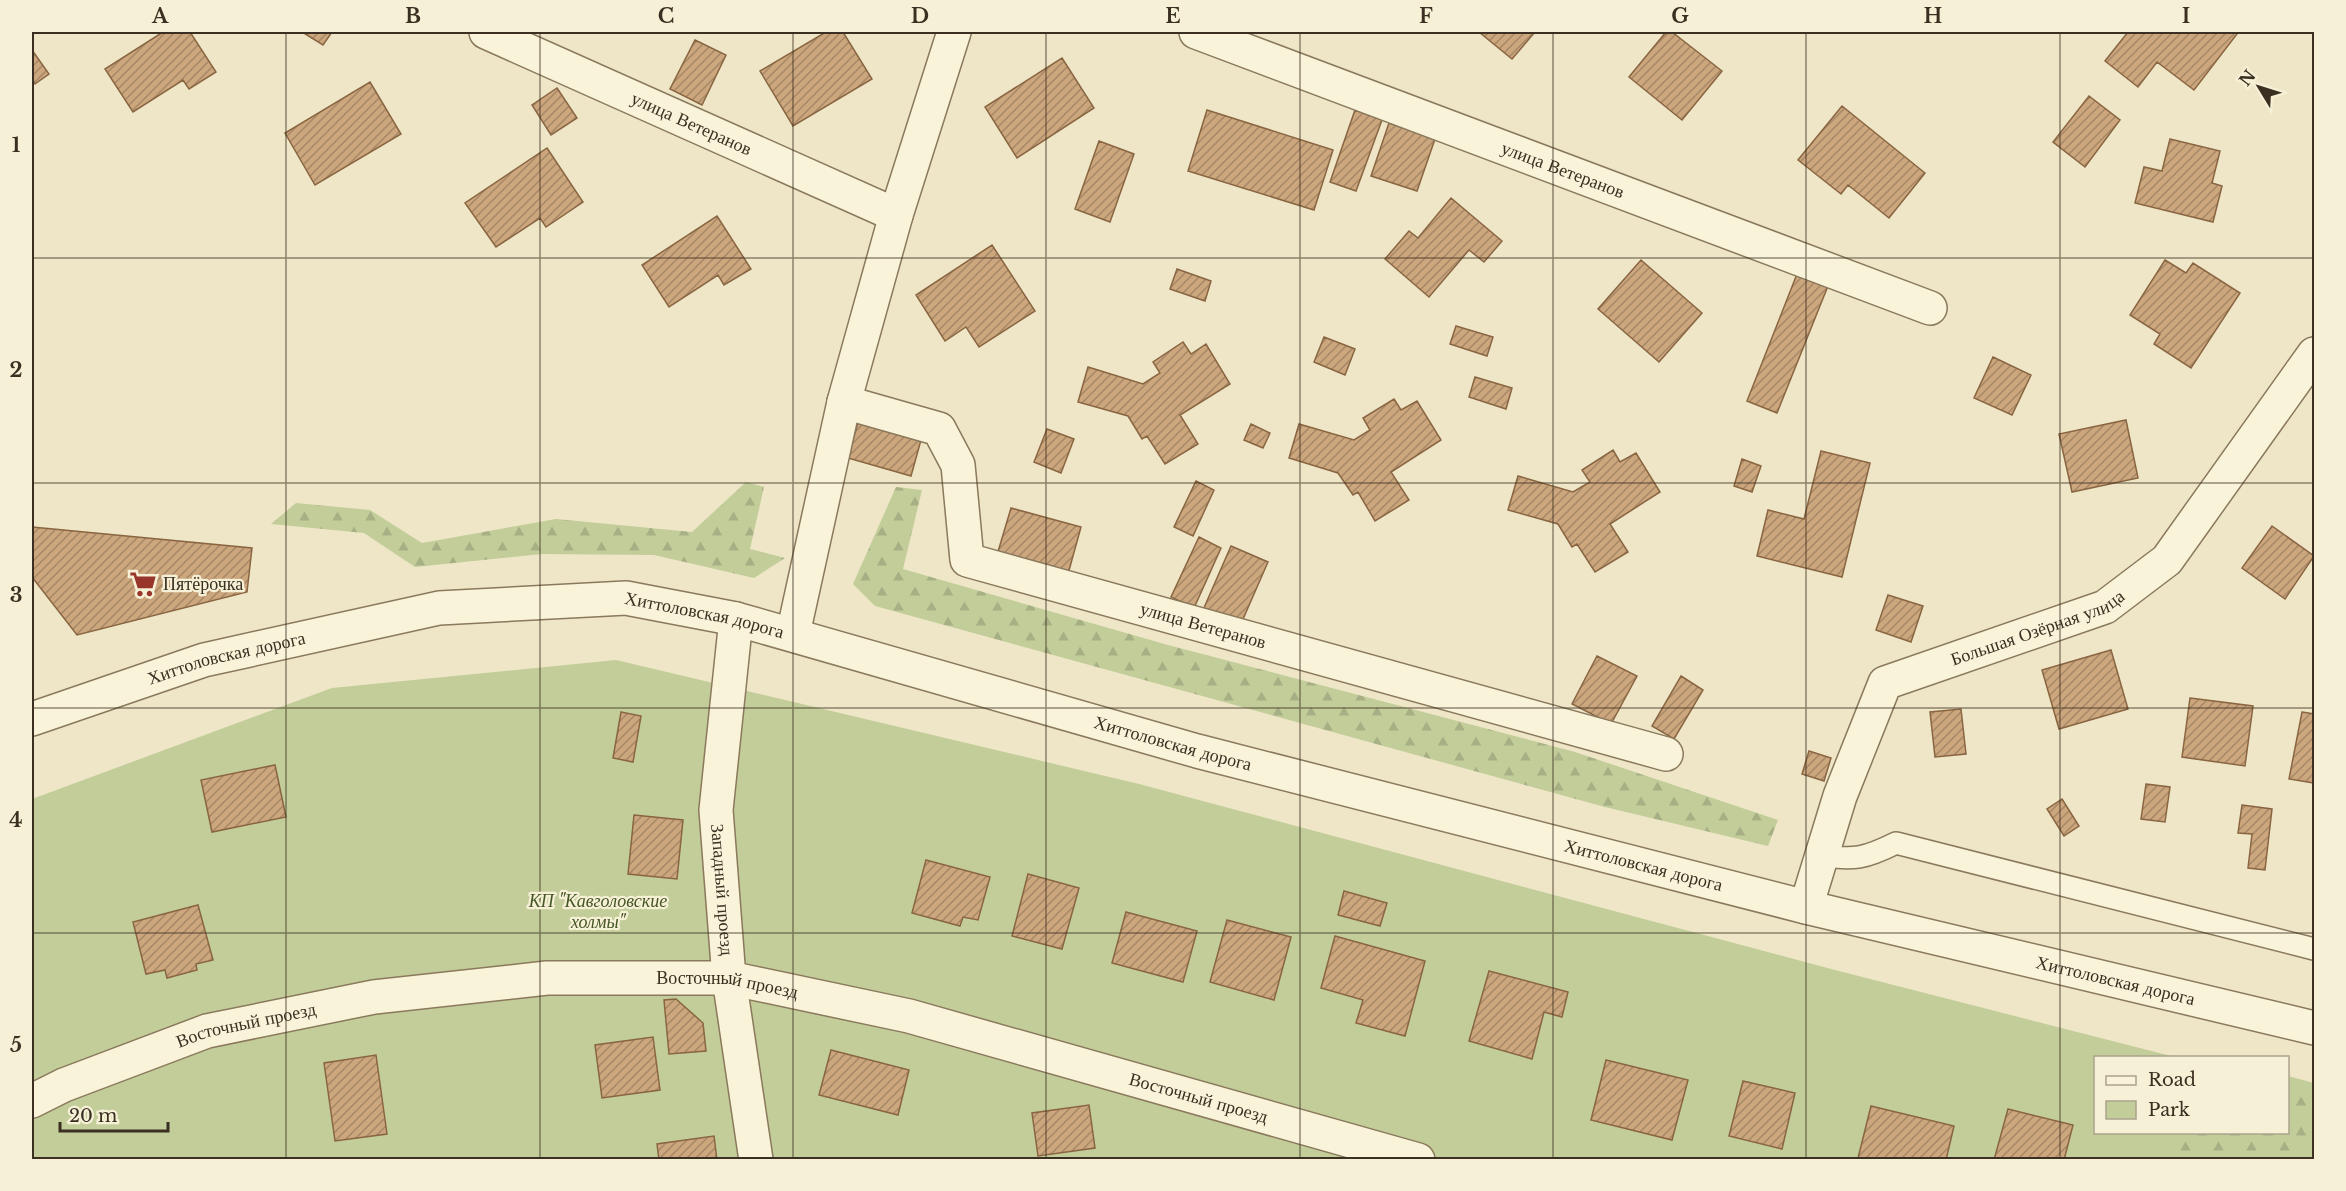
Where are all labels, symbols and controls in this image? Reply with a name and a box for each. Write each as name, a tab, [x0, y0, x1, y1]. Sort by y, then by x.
text: A	[151, 4, 169, 28]
text: B	[405, 4, 421, 28]
text: C	[658, 4, 674, 28]
text: D	[911, 4, 929, 28]
text: E	[1165, 4, 1181, 28]
text: F	[1419, 4, 1433, 28]
text: G	[1671, 4, 1689, 28]
text: H	[1924, 4, 1943, 28]
text: I	[2182, 4, 2190, 28]
north arrow	[2229, 57, 2289, 117]
text: N	[2235, 66, 2260, 90]
street label: улица Ветеранов	[628, 87, 755, 160]
text: 1	[12, 133, 21, 157]
street label: улица Ветеранов	[1498, 137, 1627, 203]
text: 2	[9, 358, 23, 382]
supermarket icon: Пятёрочка	[128, 569, 158, 599]
place label: Пятёрочка	[163, 573, 243, 595]
text: 3	[10, 583, 22, 607]
street label: Большая Озёрная улица	[1948, 585, 2129, 671]
street label: Хиттоловская дорога	[623, 587, 787, 643]
street label: улица Ветеранов	[1138, 598, 1269, 653]
street label: Хиттоловская дорога	[144, 627, 307, 690]
street label: Хиттоловская дорога	[1091, 711, 1254, 776]
text: 4	[9, 808, 23, 832]
street label: Западный проезд	[706, 823, 738, 956]
street label: Хиттоловская дорога	[1562, 834, 1725, 896]
park label: КП "Кавголовские холмы"	[528, 890, 667, 933]
street label: Хиттоловская дорога	[2034, 951, 2197, 1010]
street label: Восточный проезд	[656, 967, 800, 1003]
street label: Восточный проезд	[173, 998, 318, 1053]
text: 5	[10, 1033, 22, 1057]
legend	[2094, 1056, 2289, 1134]
street label: Восточный проезд	[1127, 1068, 1271, 1128]
text: Road	[2148, 1069, 2196, 1091]
scale bar	[60, 1095, 168, 1133]
text: Park	[2148, 1099, 2190, 1121]
text: 20 m	[69, 1105, 117, 1127]

